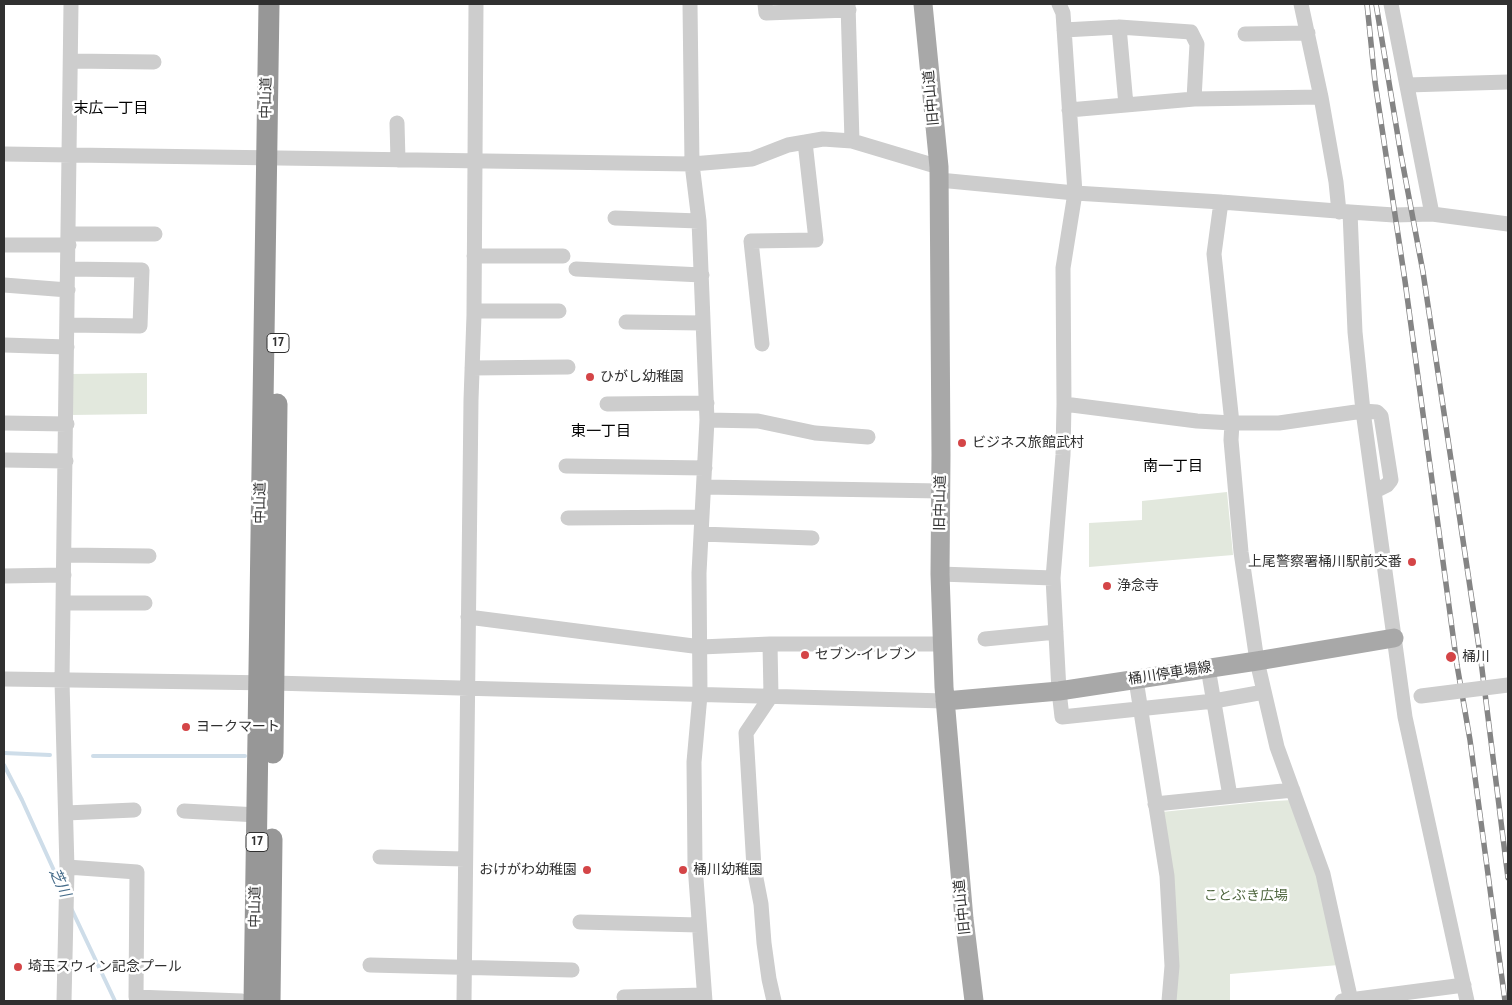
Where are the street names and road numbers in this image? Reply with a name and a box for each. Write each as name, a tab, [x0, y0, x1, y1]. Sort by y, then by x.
street label: 旧中山道	[921, 69, 943, 127]
street label: 中山道	[258, 77, 276, 119]
road number: 17	[267, 333, 289, 352]
street label: 旧中山道	[932, 475, 950, 531]
street label: 中山道	[252, 482, 270, 524]
street label: 桶川停車場線	[1127, 659, 1213, 689]
road number: 17	[246, 832, 268, 852]
street label: 旧中山道	[952, 878, 974, 936]
street label: 中山道	[247, 886, 265, 928]

